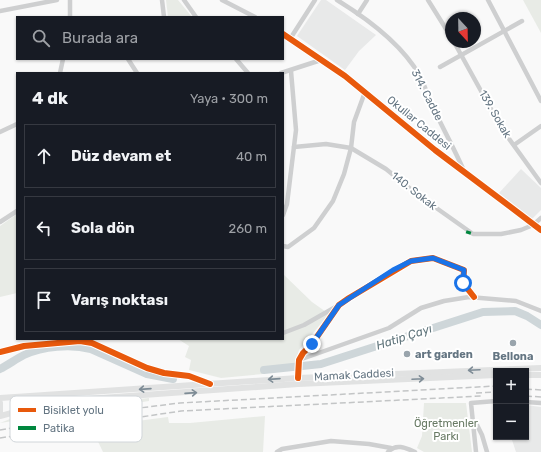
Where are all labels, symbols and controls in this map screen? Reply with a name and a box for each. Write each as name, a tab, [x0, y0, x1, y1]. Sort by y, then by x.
north arrow	[445, 12, 481, 48]
search box	[16, 16, 284, 60]
icon: search	[30, 27, 52, 49]
text: Burada ara	[62, 29, 138, 47]
street label: 314. Cadde	[409, 67, 445, 123]
text: 4 dk	[32, 88, 68, 108]
street label: 139. Sokak	[476, 88, 514, 141]
text: Yaya · 300 m	[190, 91, 268, 106]
street label: Okullar Caddesi	[384, 93, 454, 153]
icon: ahead	[33, 145, 55, 167]
text: Düz devam et	[71, 147, 171, 165]
text: 40 m	[236, 149, 267, 164]
street label: 140. Sokak	[389, 169, 440, 213]
icon: left	[33, 217, 55, 239]
text: Sola dön	[71, 219, 135, 237]
text: 260 m	[229, 221, 267, 236]
route start	[454, 274, 472, 292]
icon: arrive	[33, 289, 55, 311]
text: Varış noktası	[71, 291, 168, 309]
water label: Hatip Çayı	[374, 321, 434, 353]
route end	[303, 335, 321, 353]
marker: Bellona	[508, 338, 518, 348]
place label: art garden	[415, 348, 473, 361]
marker: art garden	[402, 349, 412, 359]
place label: Bellona	[493, 350, 533, 363]
street label: Mamak Caddesi	[314, 366, 394, 384]
one-way arrow	[468, 366, 481, 373]
map controls	[493, 368, 529, 440]
button: +	[493, 368, 529, 404]
one-way arrow	[411, 375, 424, 382]
one-way arrow	[268, 376, 281, 383]
one-way arrow	[139, 385, 152, 392]
one-way arrow	[184, 389, 197, 396]
legend	[10, 396, 142, 442]
text: Bisiklet yolu	[43, 404, 104, 417]
button: −	[493, 404, 529, 440]
park label: Öğretmenler Parkı	[414, 417, 479, 443]
text: Patika	[43, 422, 75, 435]

